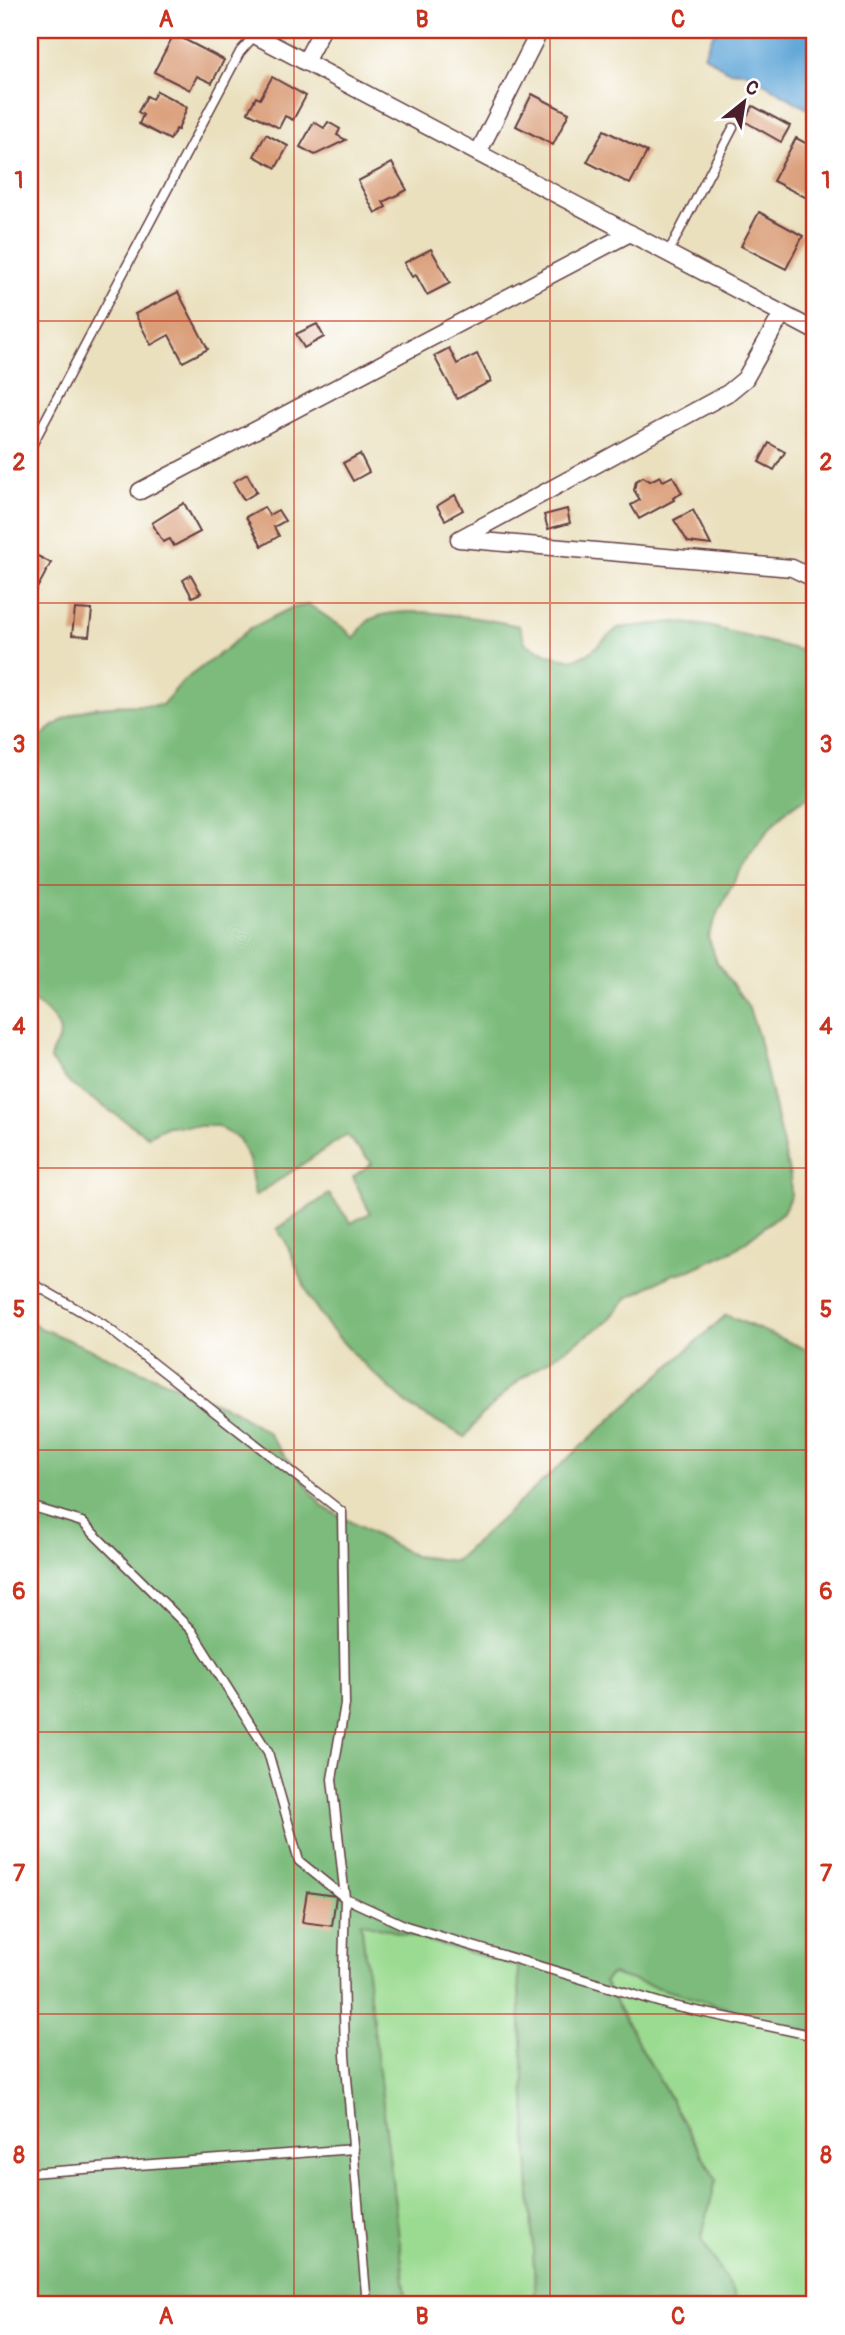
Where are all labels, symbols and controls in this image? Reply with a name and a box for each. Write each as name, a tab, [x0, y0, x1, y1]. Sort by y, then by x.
text: A	[159, 5, 174, 34]
text: B	[415, 5, 429, 34]
text: C	[671, 5, 685, 34]
north arrow	[708, 66, 778, 136]
text: С	[741, 75, 763, 102]
text: 1	[15, 166, 24, 195]
text: 1	[822, 166, 831, 195]
text: 2	[13, 448, 26, 477]
text: 2	[820, 448, 833, 477]
text: 3	[13, 730, 25, 759]
text: 3	[820, 730, 832, 759]
text: 4	[12, 1012, 26, 1041]
text: 4	[819, 1012, 833, 1041]
text: 5	[13, 1295, 25, 1324]
text: 5	[820, 1295, 832, 1324]
text: 6	[12, 1577, 26, 1606]
text: 6	[819, 1577, 833, 1606]
text: 7	[13, 1859, 26, 1888]
text: 7	[820, 1859, 833, 1888]
text: 8	[13, 2141, 25, 2170]
text: 8	[820, 2141, 832, 2170]
text: A	[159, 2302, 174, 2331]
text: B	[415, 2302, 429, 2331]
text: C	[671, 2302, 685, 2331]

